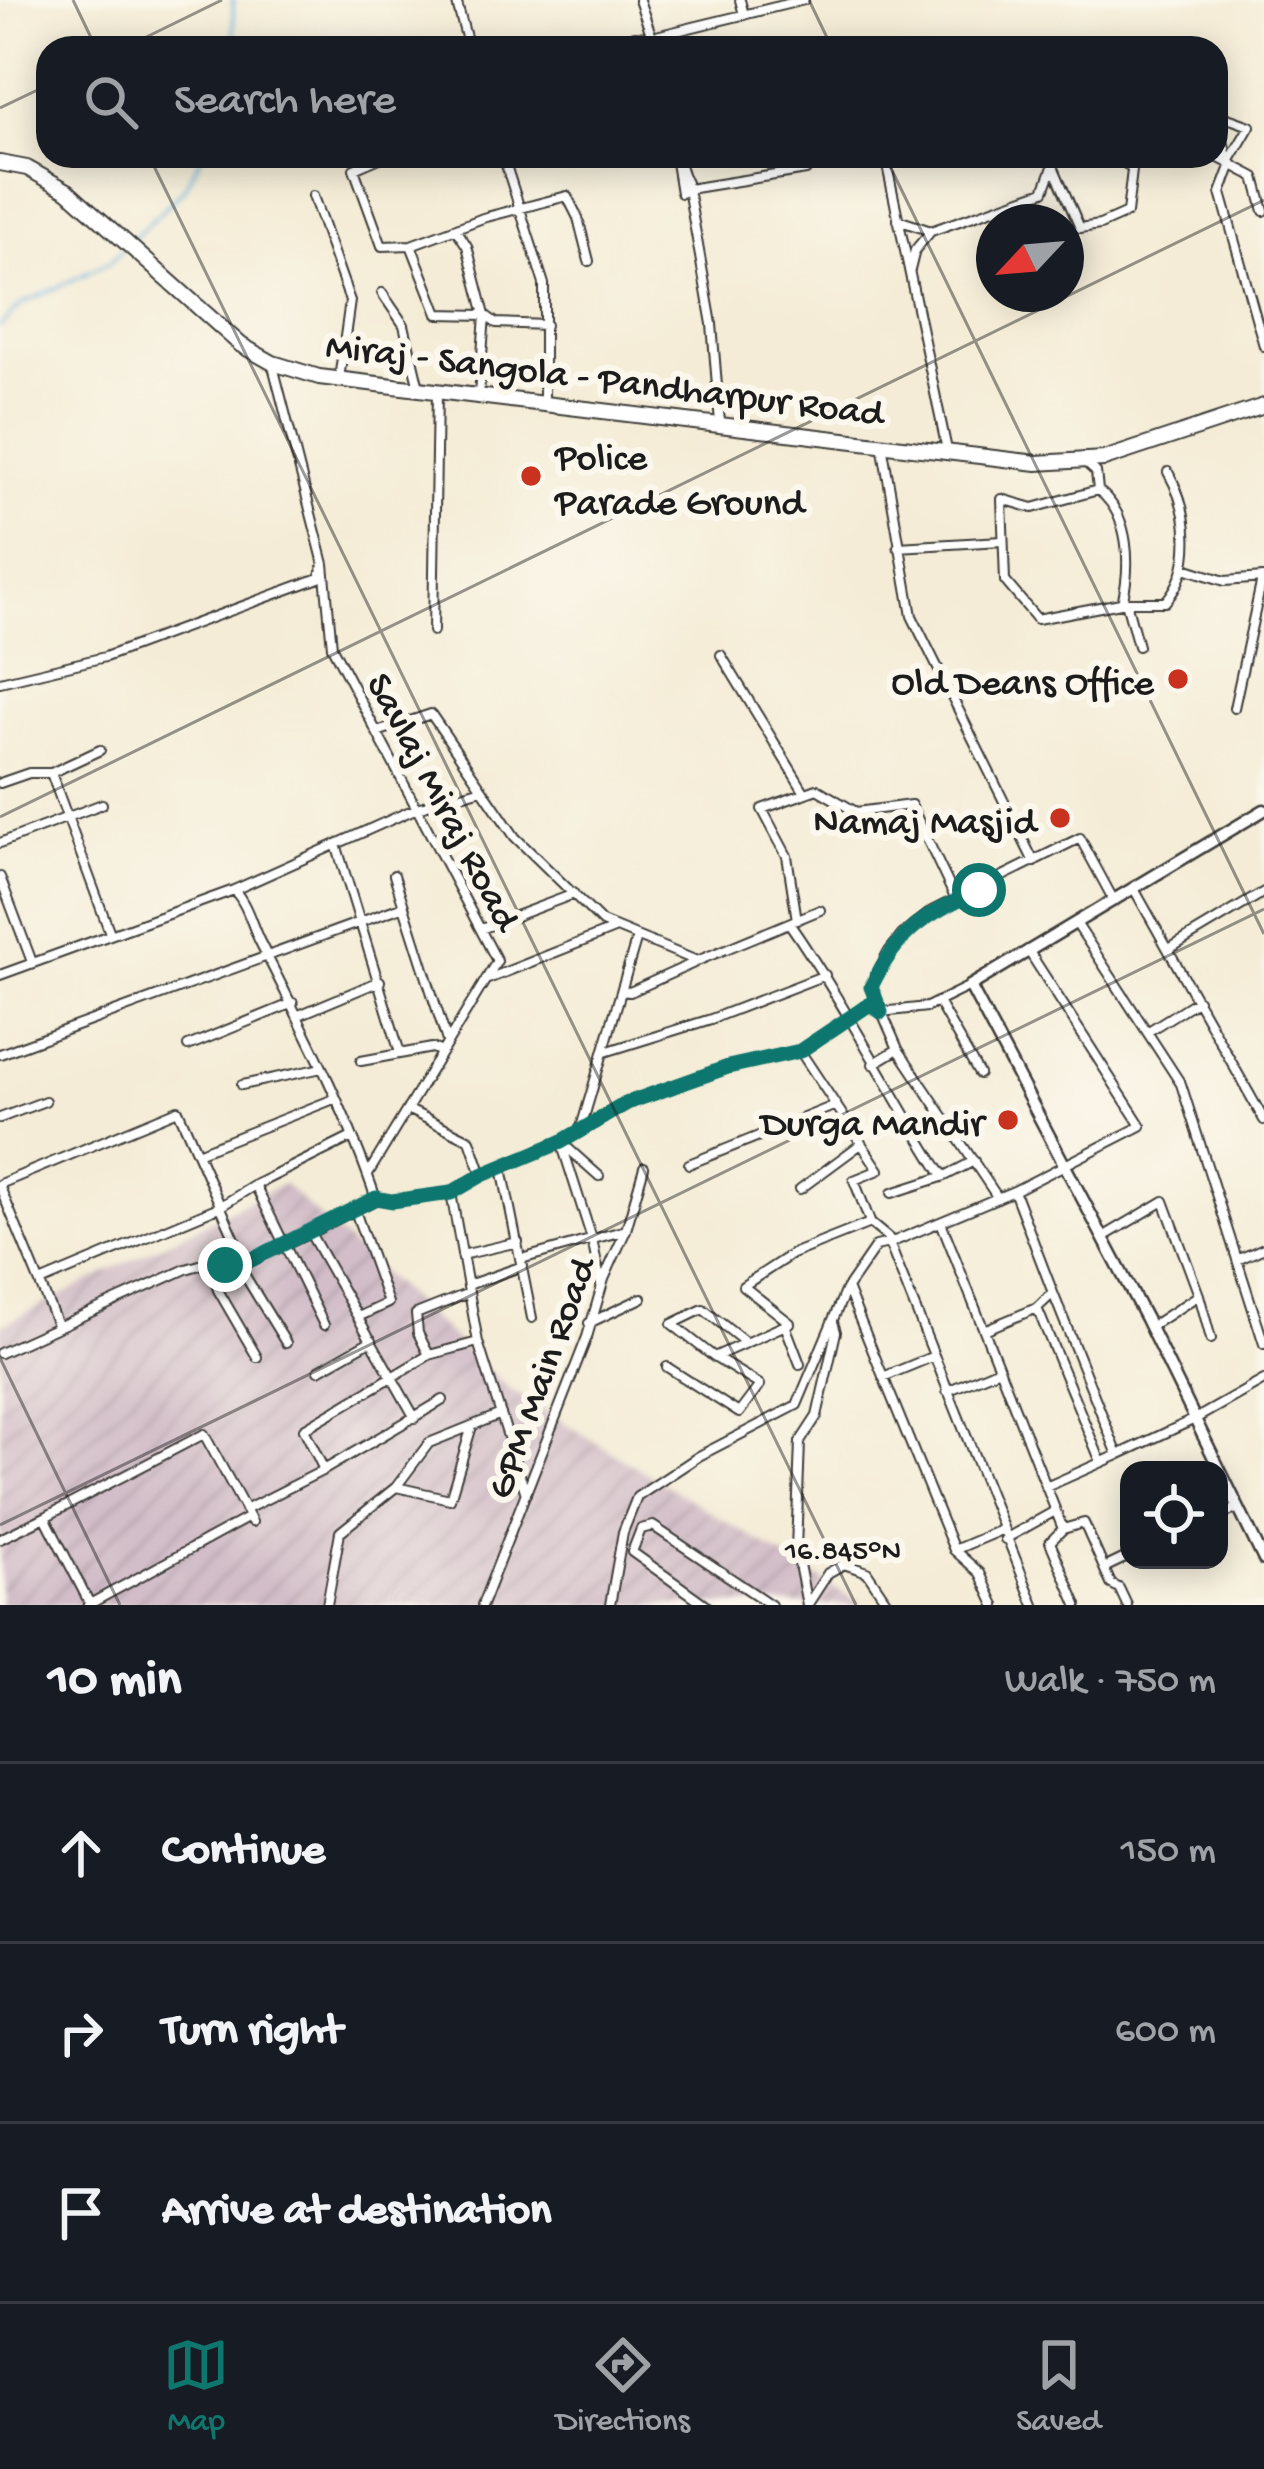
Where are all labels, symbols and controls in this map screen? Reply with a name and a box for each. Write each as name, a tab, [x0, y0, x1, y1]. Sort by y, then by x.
search box	[36, 36, 1228, 168]
icon: search	[78, 69, 144, 135]
text: Search here	[174, 76, 396, 129]
north arrow	[976, 204, 1084, 312]
street label: Miraj - Sangola - Pandharpur Road	[323, 326, 889, 440]
place label: Police Parade Ground	[553, 438, 807, 529]
marker: Police Parade Ground	[518, 463, 544, 489]
place label: Old Deans Office	[891, 663, 1155, 709]
marker: Old Deans Office	[1165, 666, 1191, 692]
street label: Savlaj Miraj Road	[353, 667, 528, 942]
place label: Namaj Masjid	[813, 802, 1039, 848]
marker: Namaj Masjid	[1047, 805, 1073, 831]
route start	[952, 863, 1006, 917]
place label: Durga Mandir	[758, 1104, 987, 1150]
marker: Durga Mandir	[995, 1107, 1021, 1133]
route end	[198, 1238, 252, 1292]
street label: GPM Main Road	[480, 1250, 610, 1506]
map controls	[1120, 1461, 1228, 1569]
button: locate	[1120, 1461, 1228, 1569]
text: 16.845°N	[784, 1536, 901, 1571]
text: 10 min	[48, 1653, 181, 1713]
text: Walk · 750 m	[1005, 1660, 1216, 1706]
icon: ahead	[48, 1820, 114, 1886]
text: Continue	[162, 1826, 325, 1879]
text: 150 m	[1121, 1830, 1216, 1876]
icon: right	[48, 2000, 114, 2066]
text: Turn right	[162, 2006, 342, 2059]
text: 600 m	[1115, 2010, 1216, 2056]
icon: arrive	[48, 2180, 114, 2246]
text: Arrive at destination	[162, 2186, 551, 2239]
tab: Map	[163, 2332, 229, 2442]
tab: Directions	[556, 2332, 690, 2442]
tab: Saved	[1016, 2332, 1101, 2442]

